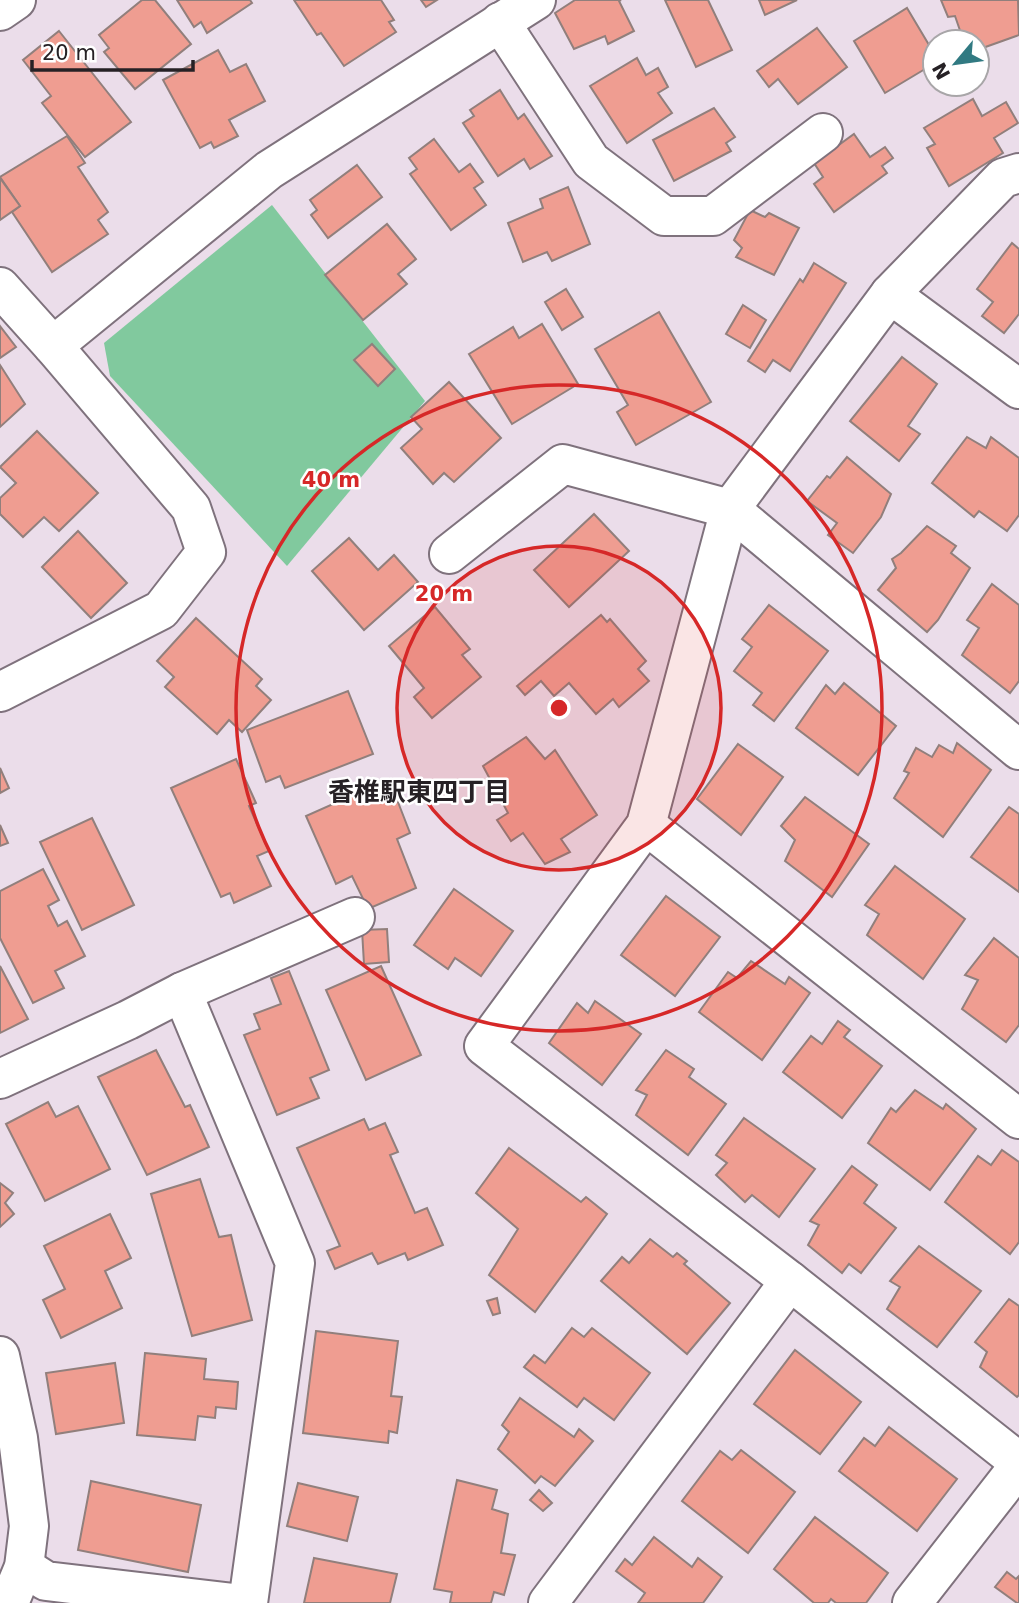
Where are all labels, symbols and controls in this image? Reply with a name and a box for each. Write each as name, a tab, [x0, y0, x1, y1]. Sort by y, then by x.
scale bar	[32, 28, 192, 72]
north arrow	[921, 28, 991, 98]
text: 20 m	[42, 41, 96, 65]
text: N	[928, 59, 955, 84]
text: 40 m	[302, 468, 360, 492]
text: 20 m	[415, 582, 473, 606]
centre of rings	[547, 696, 571, 720]
district label: 香椎駅東四丁目	[328, 777, 510, 807]

